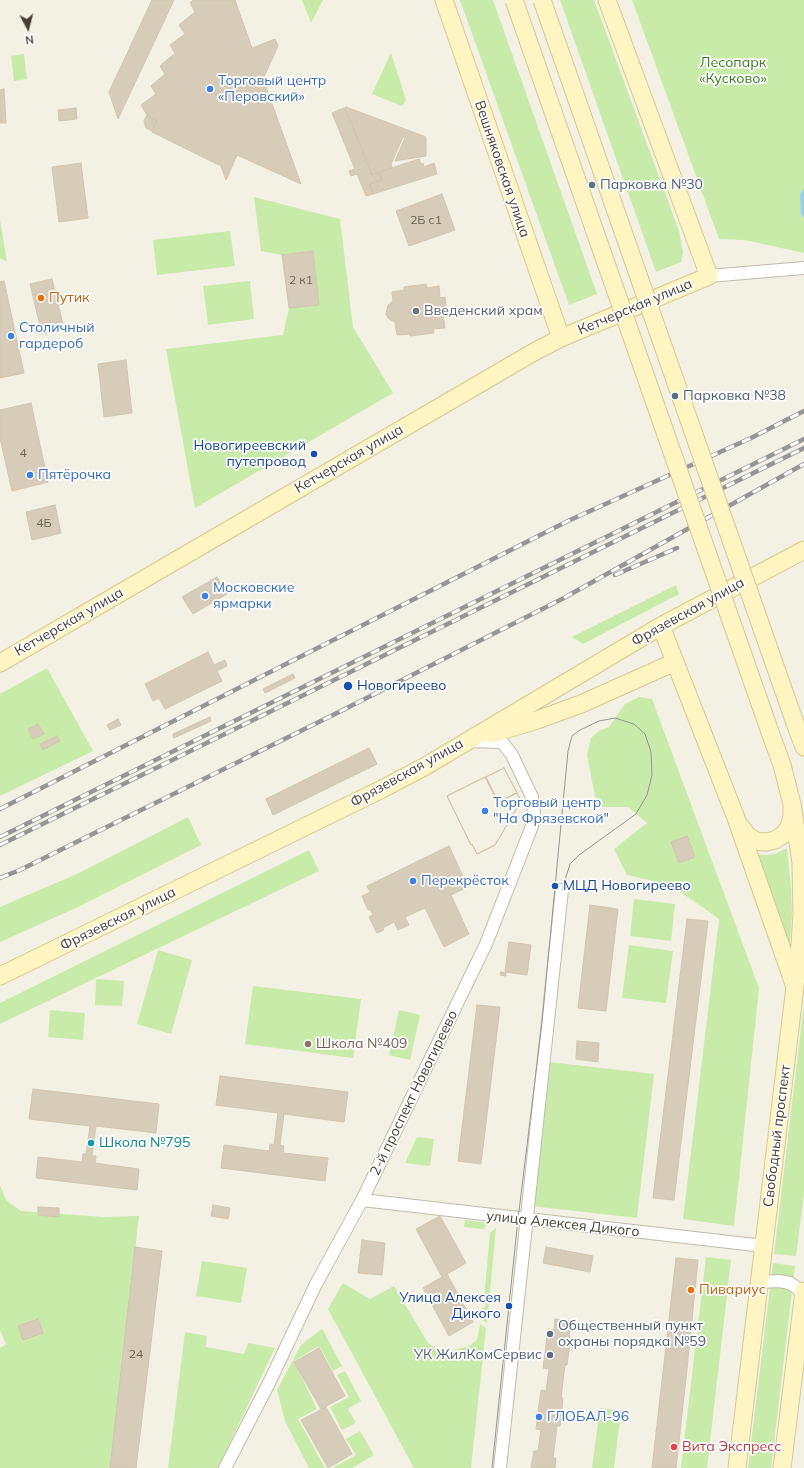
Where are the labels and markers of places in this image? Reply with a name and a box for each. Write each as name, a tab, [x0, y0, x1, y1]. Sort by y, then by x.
place label: Торговый центр «Перовский»	[218, 73, 326, 106]
marker: Торговый центр «Перовский»	[205, 84, 215, 94]
place label: Парковка №30	[600, 177, 703, 193]
marker: Парковка №30	[587, 180, 597, 190]
place label: Путик	[49, 290, 90, 306]
marker: Путик	[36, 293, 46, 303]
place label: Введенский храм	[424, 303, 543, 319]
marker: Введенский храм	[411, 306, 421, 316]
place label: Столичный гардероб	[19, 320, 94, 352]
marker: Столичный гардероб	[6, 331, 16, 341]
place label: Парковка №38	[683, 388, 786, 404]
marker: Парковка №38	[670, 391, 680, 401]
place label: Новогиреевский путепровод	[194, 438, 306, 470]
marker: Новогиреевский путепровод	[309, 449, 319, 459]
place label: Пятёрочка	[38, 467, 111, 483]
marker: Пятёрочка	[25, 470, 35, 480]
place label: Московские ярмарки	[213, 580, 294, 612]
marker: Московские ярмарки	[200, 591, 210, 601]
place label: Новогиреево	[357, 678, 446, 694]
marker: Новогиреево	[342, 680, 354, 692]
place label: Торговый центр "На Фрязевской"	[493, 795, 609, 828]
marker: Торговый центр "На Фрязевской"	[480, 806, 490, 816]
place label: Перекрёсток	[421, 873, 509, 889]
marker: Перекрёсток	[408, 876, 418, 886]
place label: МЦД Новогиреево	[563, 878, 691, 894]
marker: МЦД Новогиреево	[550, 881, 560, 891]
place label: Школа №409	[316, 1036, 407, 1052]
marker: Школа №409	[303, 1039, 313, 1049]
place label: Школа №795	[99, 1135, 190, 1151]
marker: Школа №795	[86, 1138, 96, 1148]
place label: Пивариус	[699, 1282, 766, 1298]
marker: Пивариус	[686, 1285, 696, 1295]
place label: Улица Алексея Дикого	[399, 1290, 501, 1322]
marker: Улица Алексея Дикого	[504, 1301, 514, 1311]
place label: Общественный пункт охраны порядка №59	[558, 1318, 706, 1350]
marker: Общественный пункт охраны порядка №59	[545, 1329, 555, 1339]
place label: УК ЖилКомСервис	[414, 1347, 542, 1363]
marker: УК ЖилКомСервис	[545, 1350, 555, 1360]
place label: ГЛОБАЛ-96	[547, 1409, 629, 1425]
marker: ГЛОБАЛ-96	[534, 1412, 544, 1422]
place label: Вита Экспресс	[682, 1439, 781, 1455]
marker: Вита Экспресс	[669, 1442, 679, 1452]

